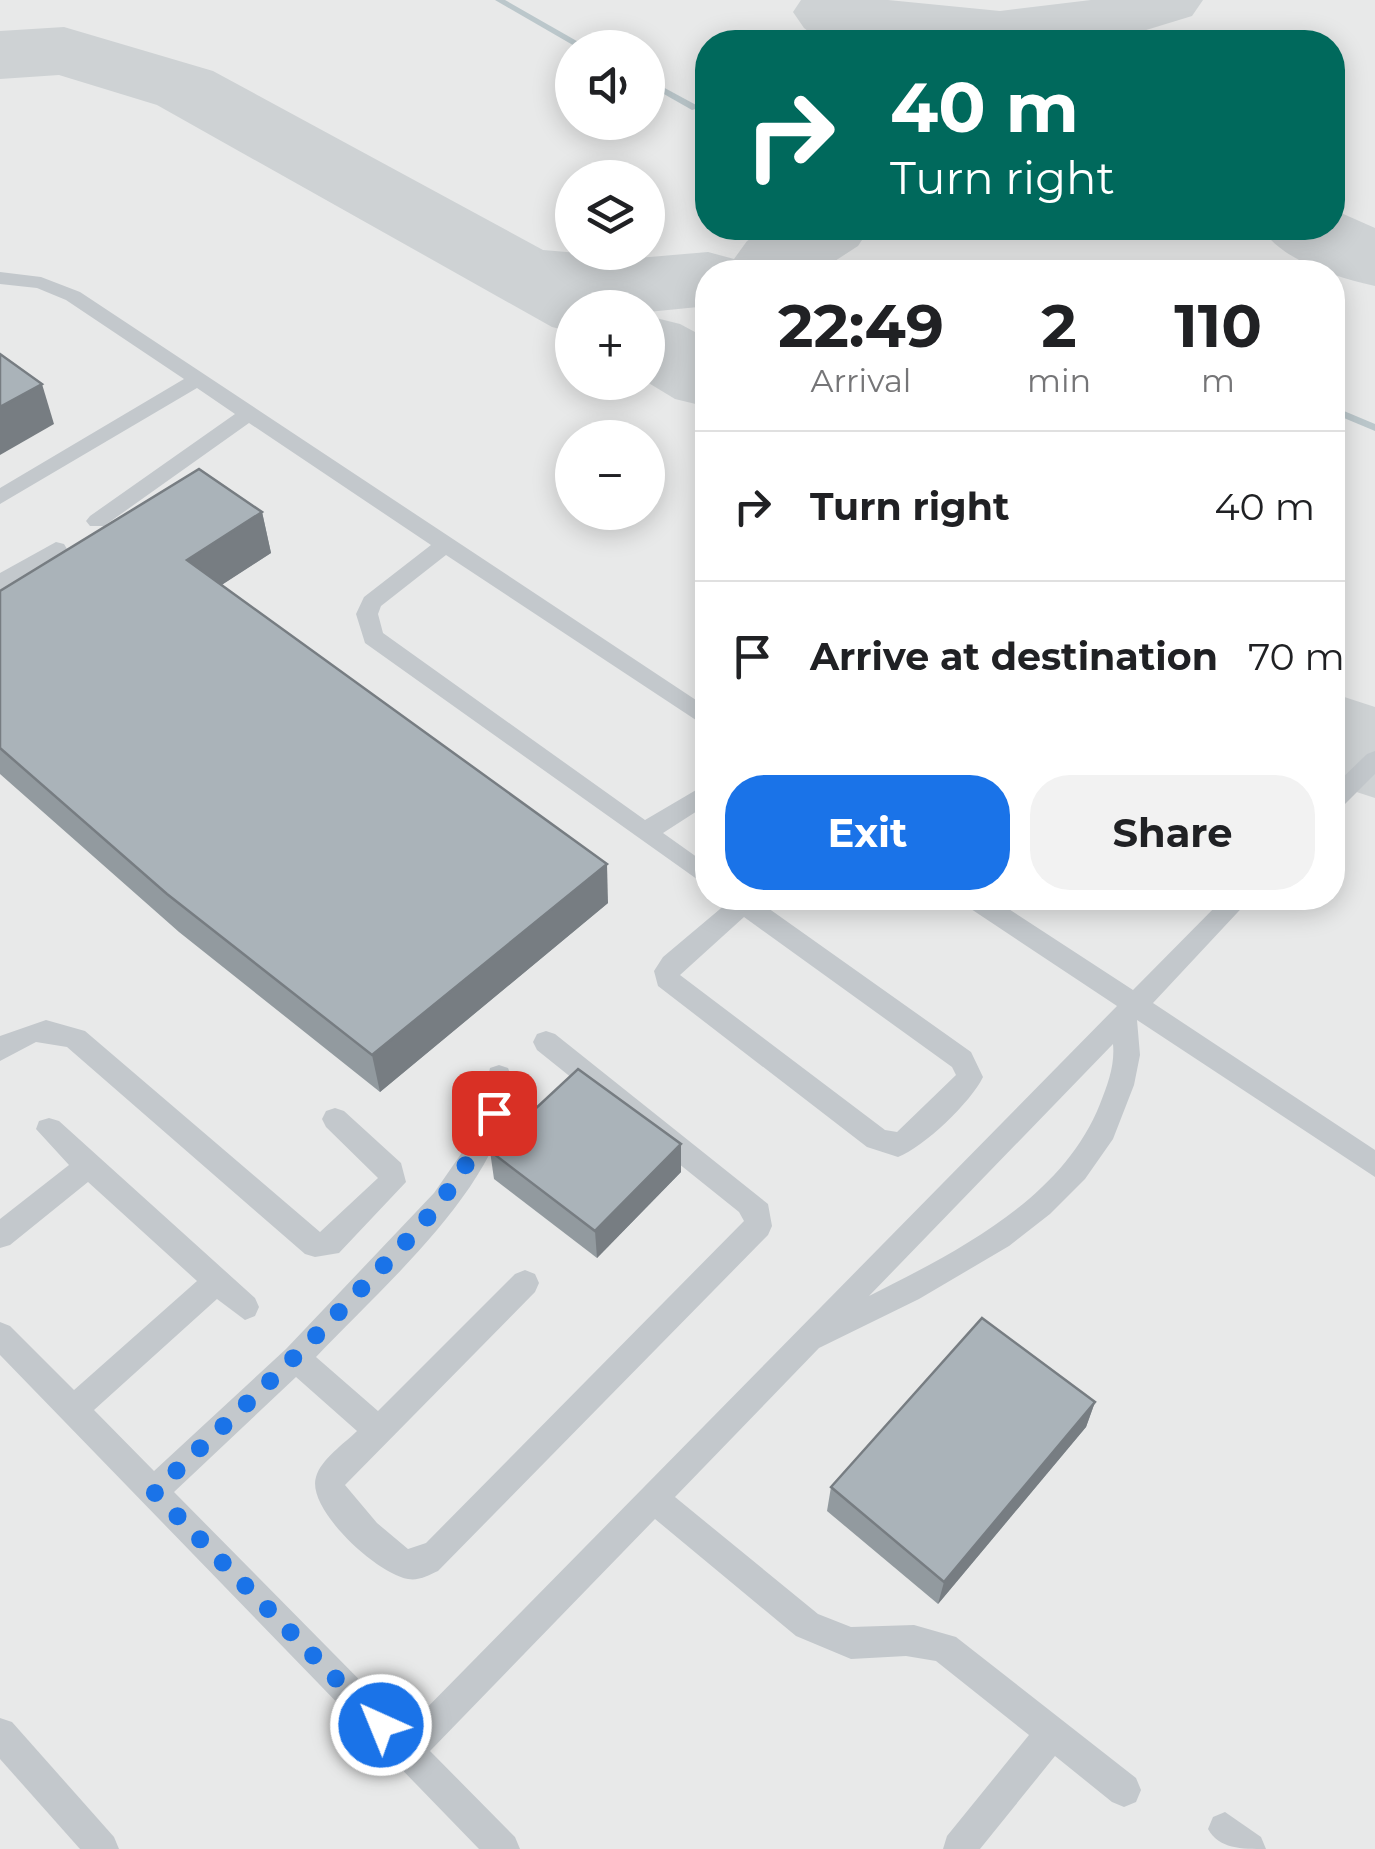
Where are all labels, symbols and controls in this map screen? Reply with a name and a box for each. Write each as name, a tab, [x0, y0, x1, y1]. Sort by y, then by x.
map controls	[555, 30, 665, 530]
button: sound	[555, 30, 665, 140]
text: 40 m	[890, 64, 1079, 150]
icon: right	[725, 70, 855, 200]
text: Turn right	[890, 150, 1115, 205]
button: layers	[555, 160, 665, 270]
text: 22:49	[778, 289, 944, 362]
text: 2	[1041, 289, 1077, 362]
text: 110	[1174, 289, 1262, 362]
button: +	[555, 290, 665, 400]
text: Arrival	[811, 361, 911, 400]
text: min	[1027, 361, 1091, 400]
text: m	[1201, 361, 1235, 400]
button: −	[555, 420, 665, 530]
icon: right	[725, 479, 780, 534]
text: Turn right	[810, 483, 1009, 530]
text: 40 m	[1214, 483, 1315, 530]
icon: arrive	[725, 629, 780, 684]
text: Arrive at destination	[810, 633, 1218, 680]
text: 70 m	[1248, 633, 1345, 680]
button: Exit	[725, 775, 1010, 890]
button: Share	[1030, 775, 1315, 890]
pin	[452, 1071, 537, 1156]
icon: arrive	[467, 1086, 522, 1141]
position arrow	[329, 1673, 433, 1777]

